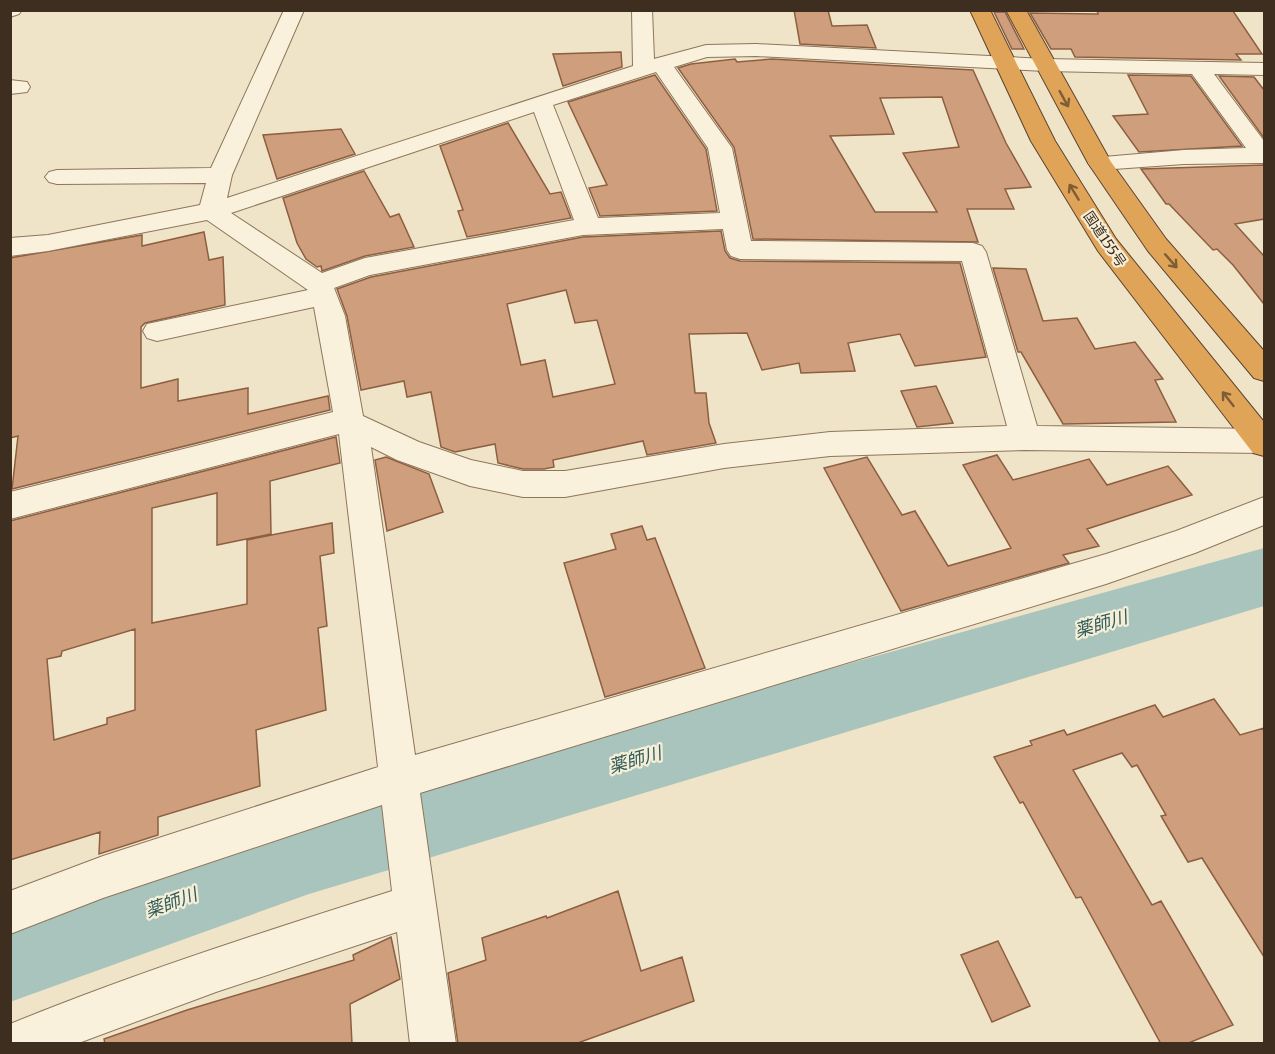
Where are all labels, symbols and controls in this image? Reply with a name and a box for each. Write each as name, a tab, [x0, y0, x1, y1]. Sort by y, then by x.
one-way arrow	[1059, 89, 1070, 107]
one-way arrow	[1068, 184, 1080, 201]
street label: 国道155号	[1080, 208, 1130, 270]
one-way arrow	[1164, 253, 1178, 268]
one-way arrow	[1222, 391, 1235, 407]
water label: 薬師川	[1072, 604, 1132, 642]
water label: 薬師川	[606, 740, 666, 778]
water label: 薬師川	[142, 882, 202, 923]

